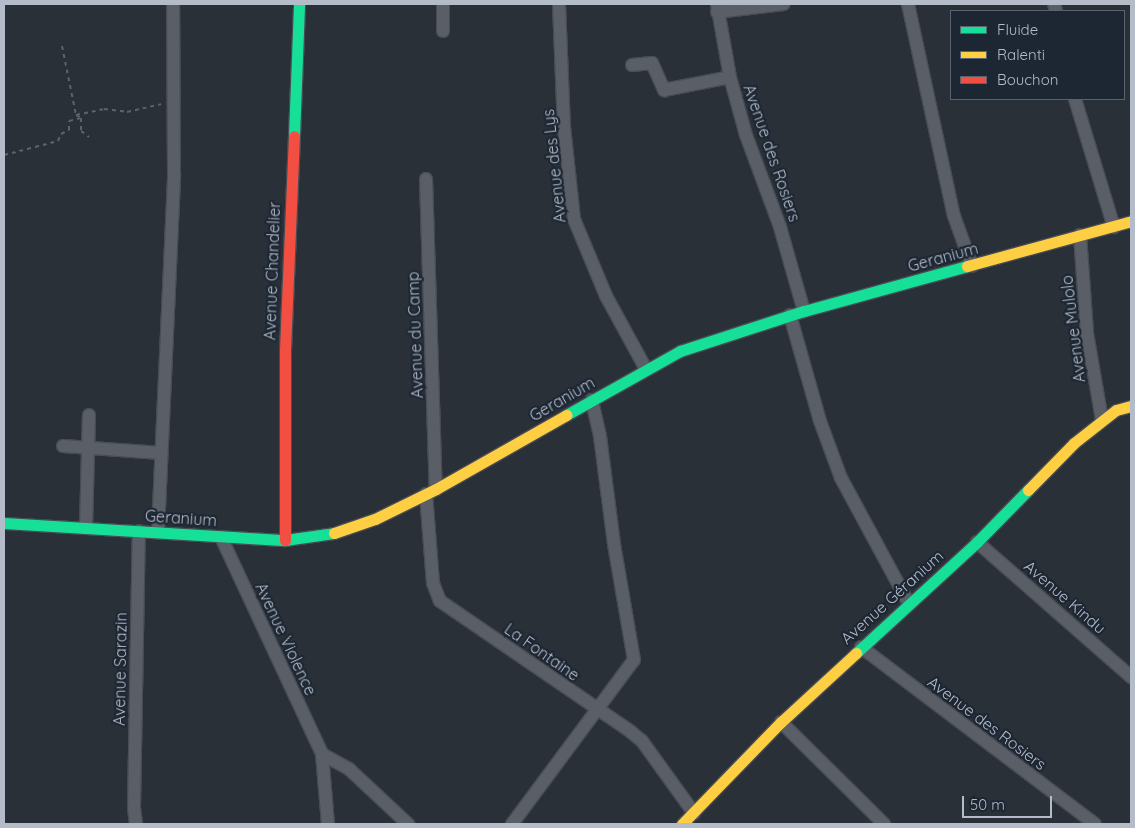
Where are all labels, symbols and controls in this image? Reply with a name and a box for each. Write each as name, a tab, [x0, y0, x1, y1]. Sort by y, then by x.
legend	[950, 10, 1125, 100]
text: Fluide	[997, 20, 1038, 39]
text: Ralenti	[997, 45, 1045, 64]
text: Bouchon	[997, 70, 1058, 89]
street label: Avenue des Rosiers	[740, 82, 804, 224]
street label: Avenue des Lys	[538, 108, 570, 224]
street label: Avenue Chandelier	[260, 201, 284, 341]
street label: Geranium	[906, 238, 980, 276]
street label: Avenue du Camp	[403, 271, 427, 399]
street label: Avenue Mulolo	[1057, 274, 1089, 384]
street label: Geranium	[526, 373, 598, 425]
street label: Geranium	[144, 506, 218, 530]
street label: Avenue Géranium	[837, 546, 947, 648]
street label: Avenue Kindu	[1020, 556, 1110, 638]
street label: Avenue Violence	[252, 580, 320, 698]
street label: Avenue Sarazin	[109, 612, 131, 726]
street label: La Fontaine	[501, 619, 583, 685]
street label: Avenue des Rosiers	[924, 672, 1050, 774]
scale bar	[965, 786, 1055, 818]
text: 50 m	[970, 795, 1005, 814]

